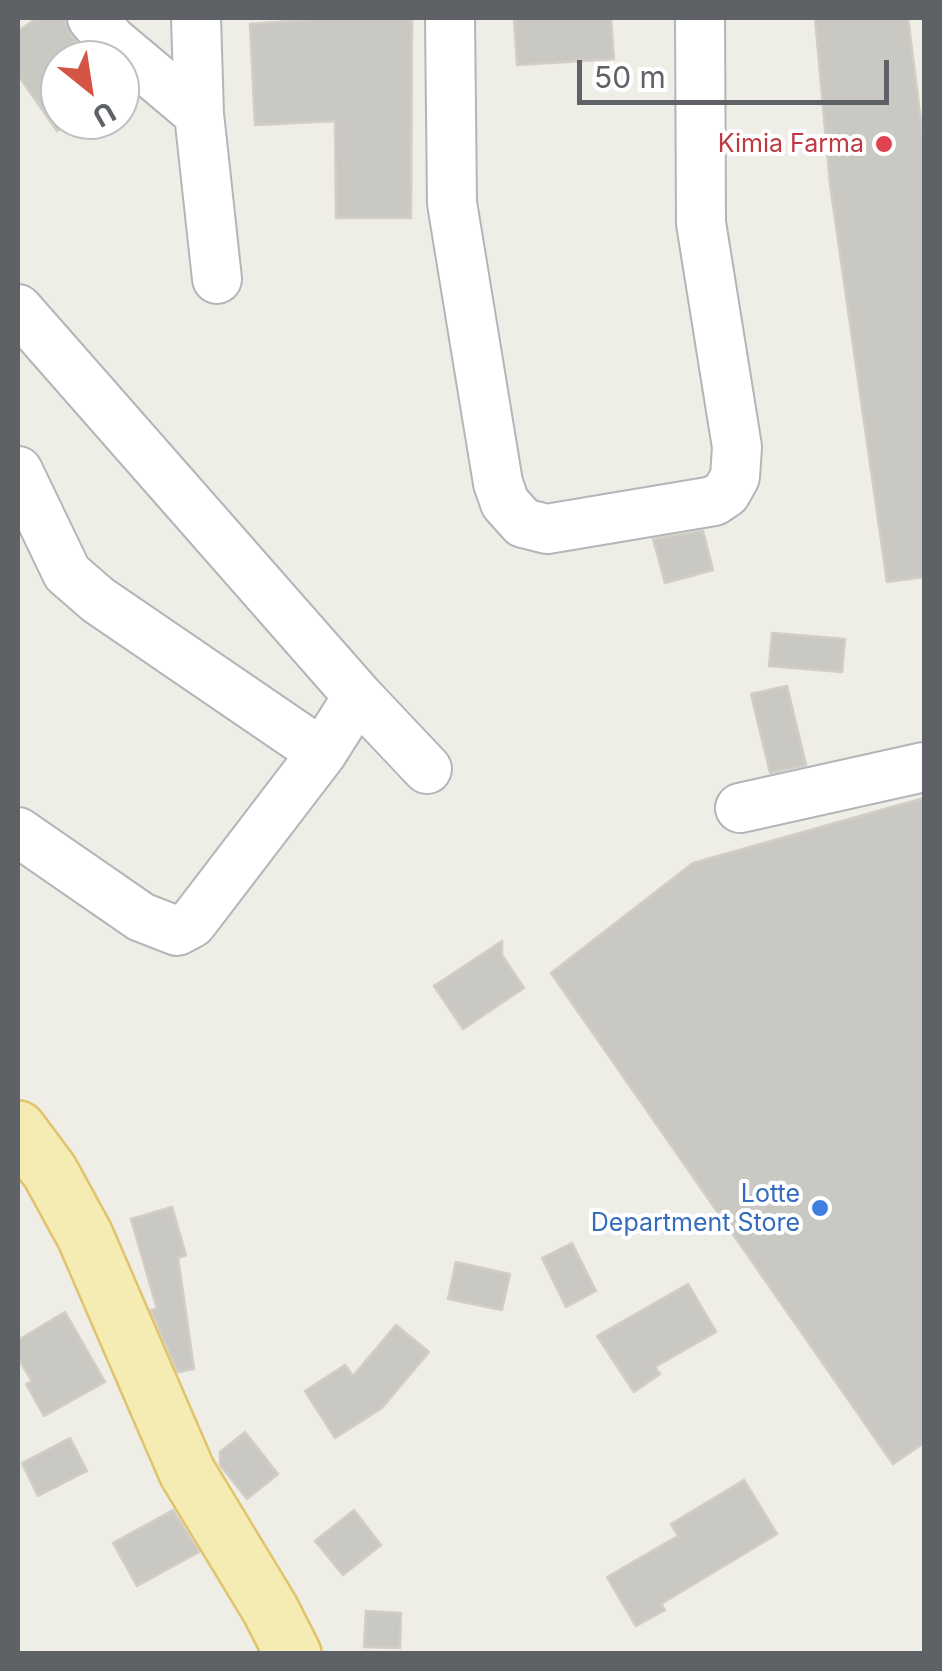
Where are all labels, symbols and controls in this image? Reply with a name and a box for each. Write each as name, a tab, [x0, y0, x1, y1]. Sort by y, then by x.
north arrow	[40, 40, 140, 140]
scale bar	[582, 40, 894, 102]
text: 50 m	[594, 59, 666, 95]
text: U	[87, 94, 121, 134]
place label: Kimia Farma	[718, 129, 864, 159]
marker: Kimia Farma	[873, 133, 895, 155]
place label: Lotte Department Store	[591, 1179, 800, 1238]
marker: Lotte Department Store	[809, 1197, 831, 1219]

